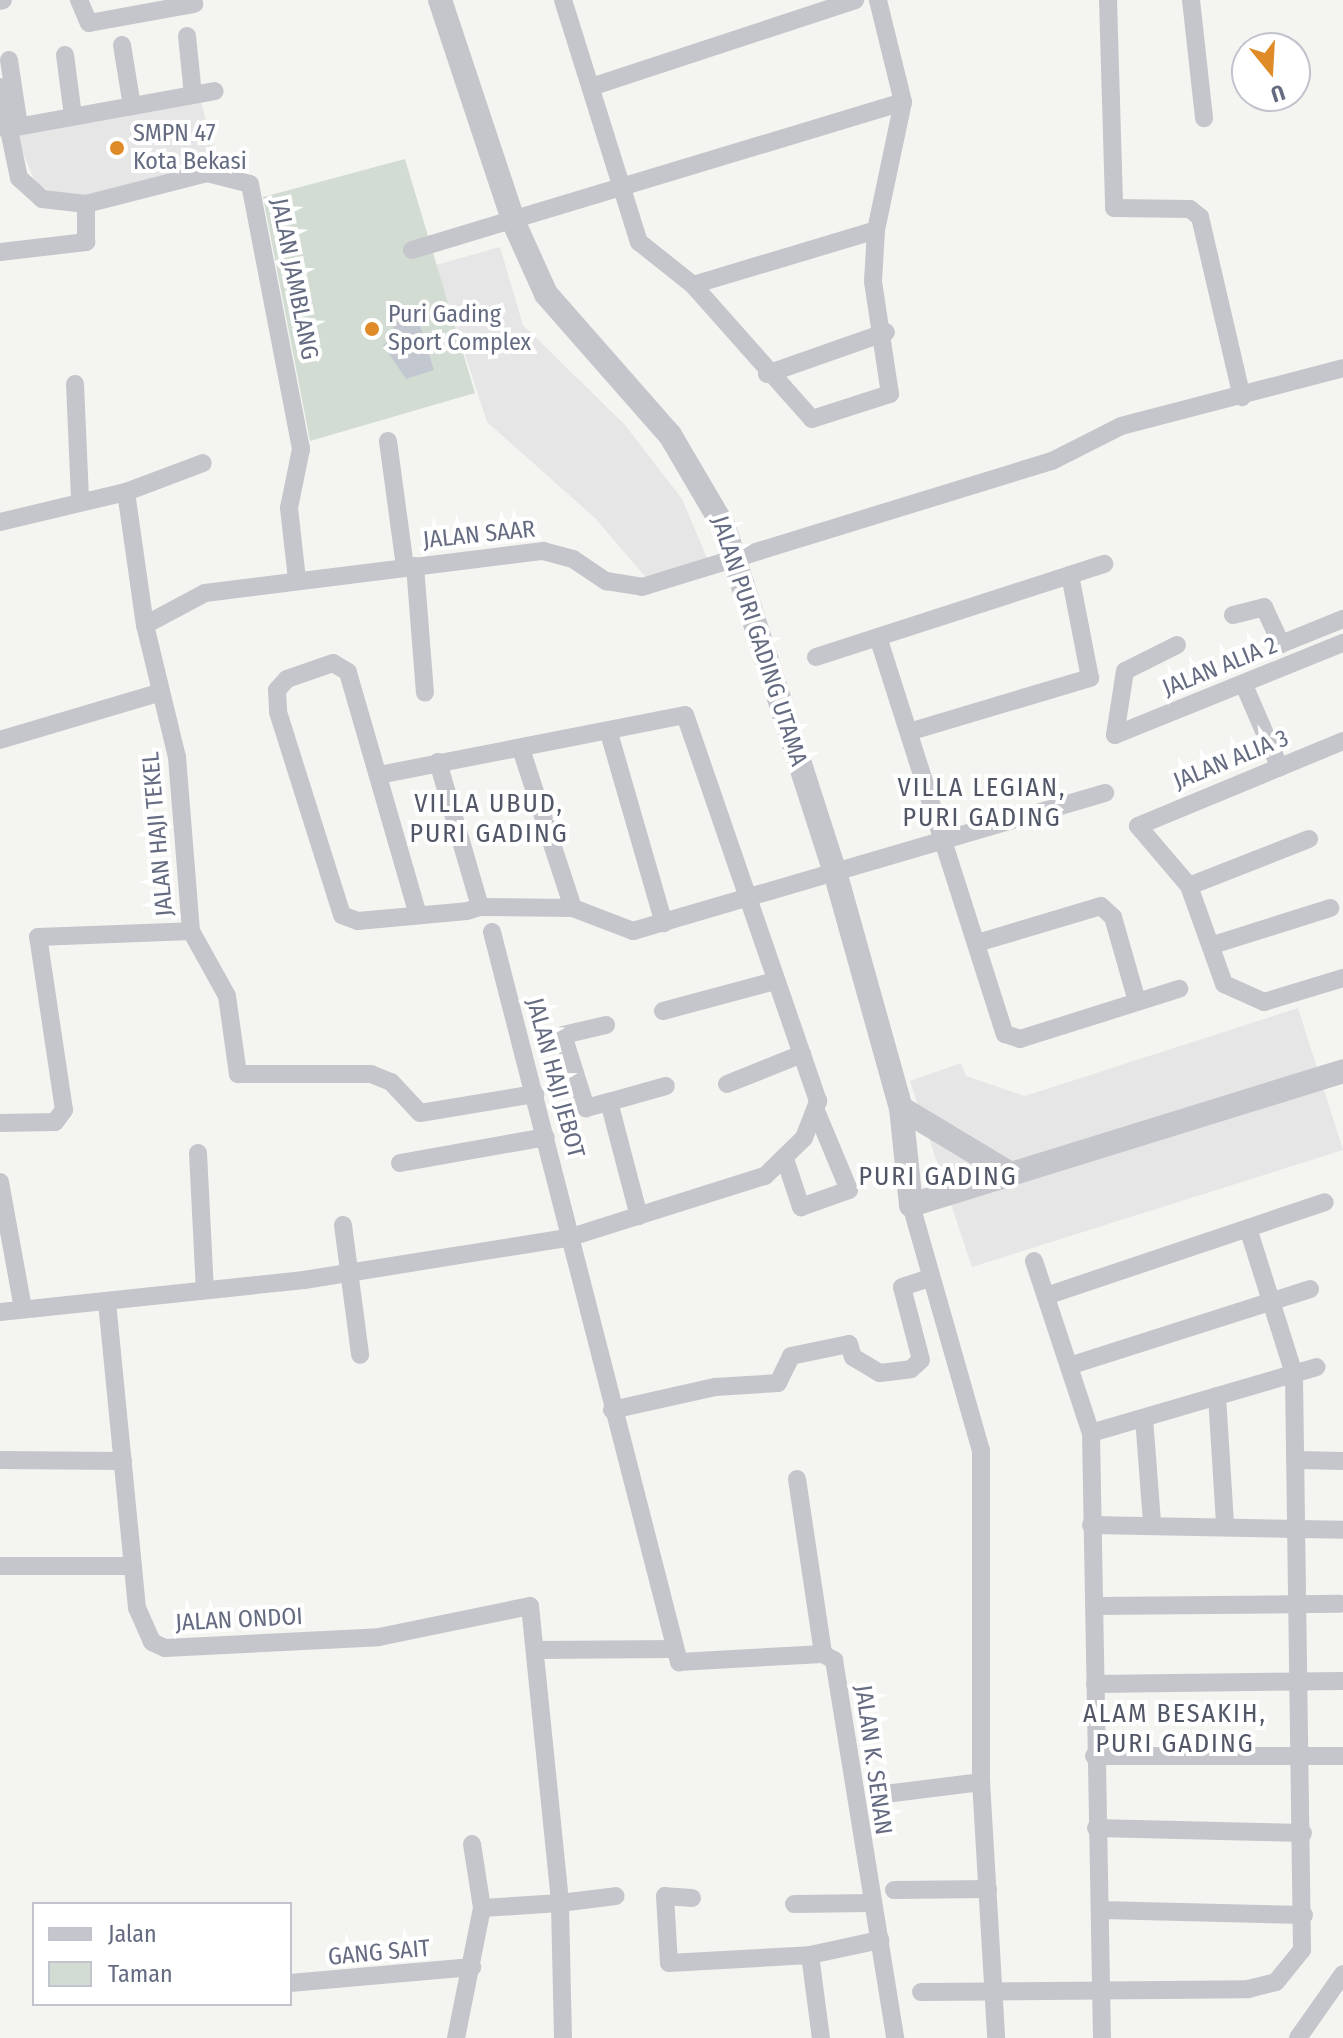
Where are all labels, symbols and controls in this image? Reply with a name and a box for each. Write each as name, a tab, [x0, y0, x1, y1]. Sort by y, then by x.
north arrow	[1231, 32, 1311, 112]
text: U	[1268, 79, 1288, 108]
place label: SMPN 47 Kota Bekasi	[133, 120, 247, 176]
marker: SMPN 47 Kota Bekasi	[108, 139, 126, 157]
street label: JALAN JAMBLANG	[264, 196, 324, 362]
place label: Puri Gading Sport Complex	[388, 301, 531, 357]
marker: Puri Gading Sport Complex	[363, 320, 381, 338]
street label: JALAN PURI GADING UTAMA	[705, 512, 813, 770]
street label: JALAN SAAR	[421, 515, 537, 555]
street label: JALAN ALIA 2	[1158, 631, 1282, 703]
street label: JALAN ALIA 3	[1169, 724, 1293, 796]
street label: JALAN HAJI TEKEL	[136, 750, 180, 918]
district label: VILLA LEGIAN, PURI GADING	[898, 772, 1066, 834]
district label: VILLA UBUD, PURI GADING	[409, 788, 569, 850]
street label: JALAN HAJI JEBOT	[520, 995, 590, 1161]
district label: PURI GADING	[858, 1161, 1018, 1193]
street label: JALAN ONDOI	[175, 1602, 303, 1638]
street label: JALAN K. SENAN	[848, 1683, 898, 1837]
district label: ALAM BESAKIH, PURI GADING	[1083, 1698, 1267, 1760]
legend	[32, 1902, 292, 2006]
text: Jalan	[108, 1920, 157, 1948]
street label: GANG SAIT	[327, 1934, 431, 1972]
text: Taman	[108, 1960, 173, 1988]

